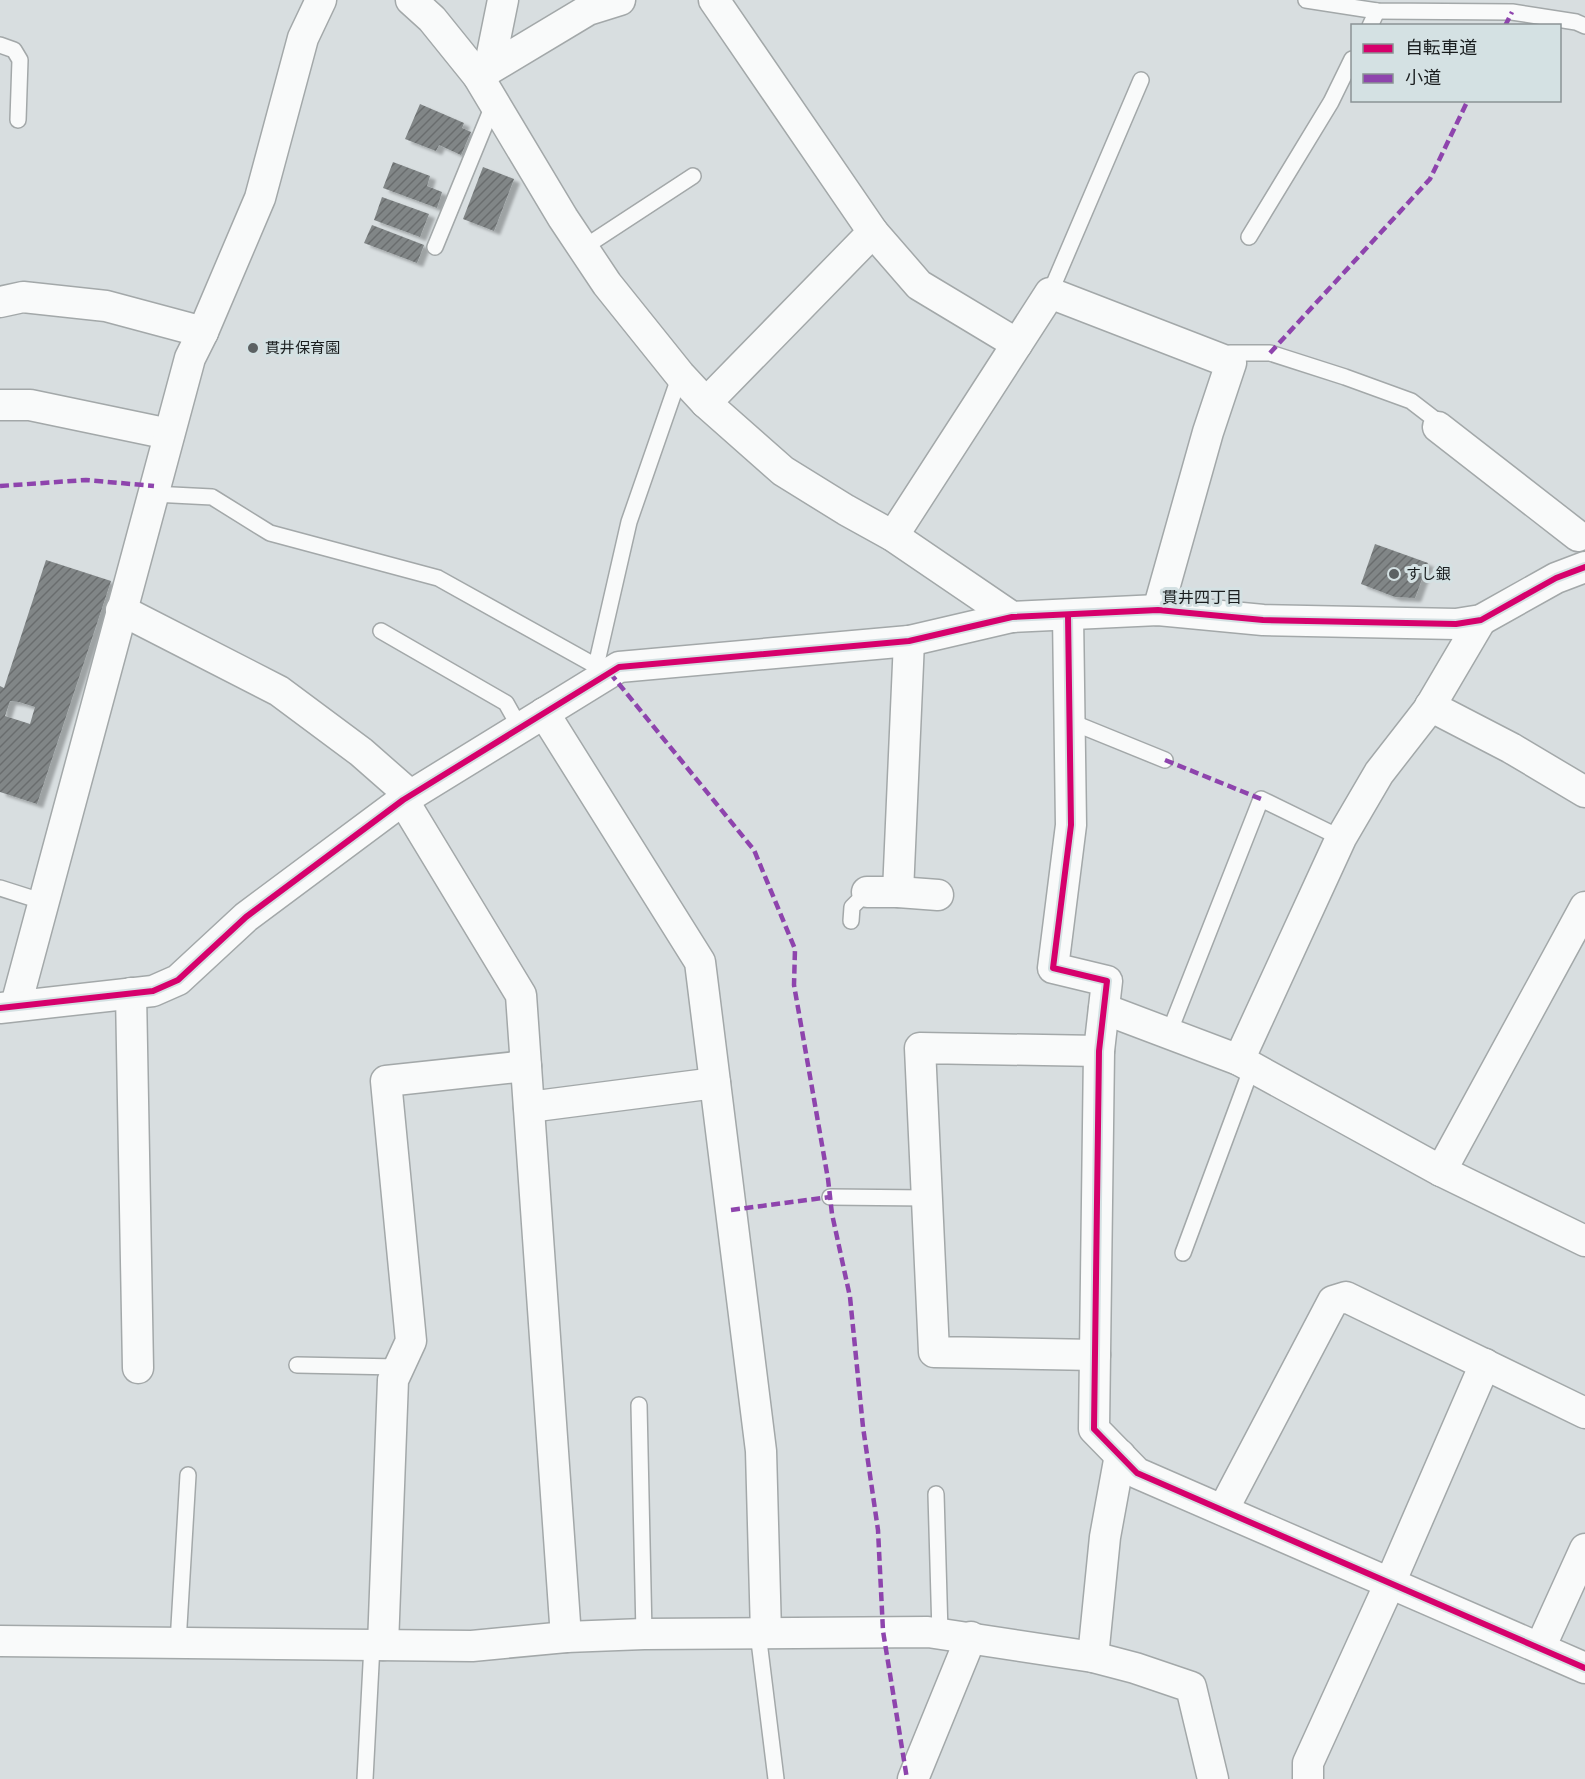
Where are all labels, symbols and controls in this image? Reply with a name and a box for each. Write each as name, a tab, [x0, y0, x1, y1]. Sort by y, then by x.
legend	[1351, 24, 1561, 102]
text: 自転車道	[1405, 37, 1477, 58]
text: 小道	[1405, 67, 1441, 88]
place label: 貫井保育園	[265, 339, 340, 357]
marker: 貫井保育園	[246, 341, 260, 355]
place label: すし銀	[1406, 565, 1451, 583]
marker: すし銀	[1387, 567, 1401, 581]
district label: 貫井四丁目	[1162, 588, 1242, 607]

